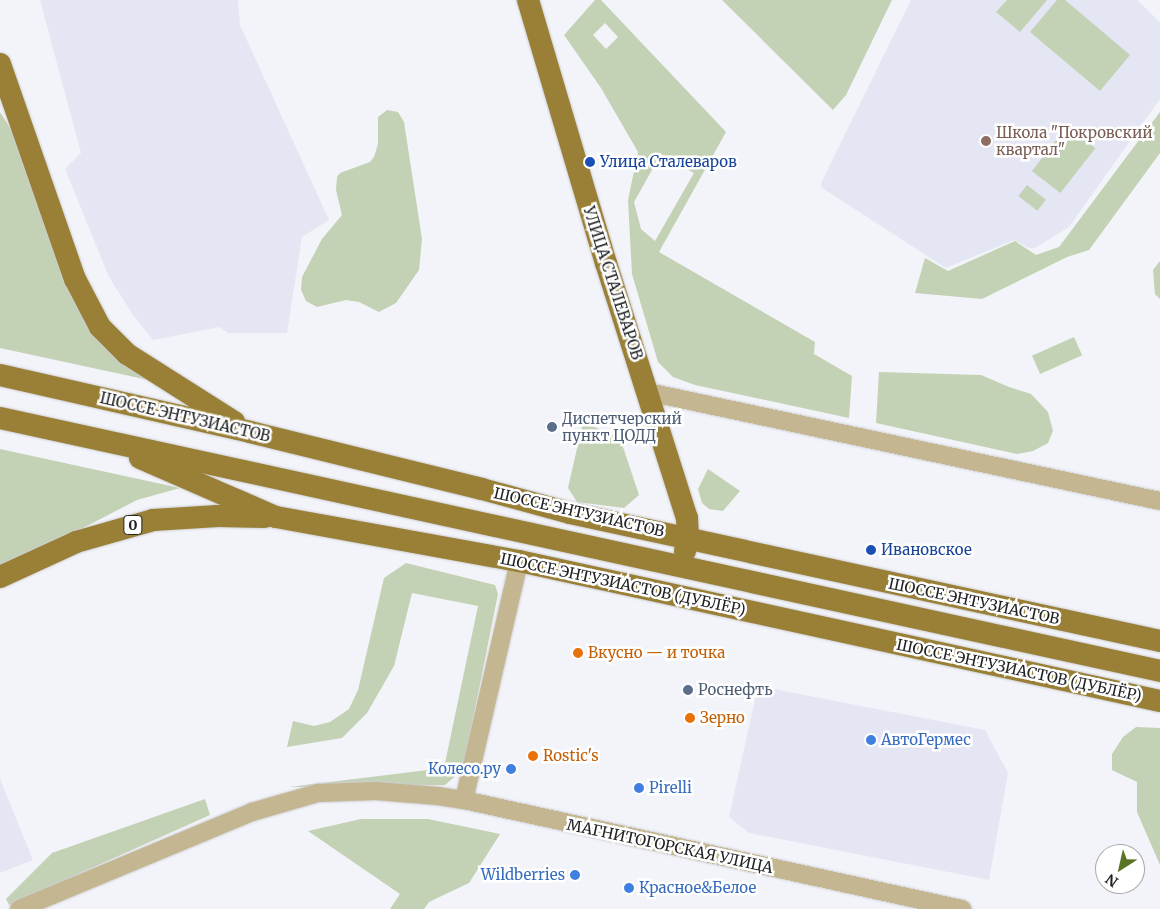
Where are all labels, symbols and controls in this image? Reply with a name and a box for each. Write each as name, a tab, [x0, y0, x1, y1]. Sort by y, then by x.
place label: Школа "Покровский квартал"	[996, 123, 1153, 158]
marker: Школа "Покровский квартал"	[980, 135, 992, 147]
place label: Улица Сталеваров	[600, 153, 737, 171]
marker: Улица Сталеваров	[584, 156, 596, 168]
street label: УЛИЦА СТАЛЕВАРОВ	[580, 204, 646, 362]
street label: ШОССЕ ЭНТУЗИАСТОВ	[98, 389, 272, 445]
place label: Диспетчерский пункт ЦОДД	[562, 409, 682, 444]
marker: Диспетчерский пункт ЦОДД	[546, 421, 558, 433]
street label: ШОССЕ ЭНТУЗИАСТОВ	[492, 484, 666, 540]
road number: 0	[123, 514, 143, 536]
place label: Ивановское	[881, 541, 972, 559]
marker: Ивановское	[865, 544, 877, 556]
street label: ШОССЕ ЭНТУЗИАСТОВ (ДУБЛЁР)	[499, 549, 747, 619]
street label: ШОССЕ ЭНТУЗИАСТОВ	[887, 574, 1061, 628]
street label: ШОССЕ ЭНТУЗИАСТОВ (ДУБЛЁР)	[895, 635, 1143, 705]
place label: Вкусно — и точка	[588, 644, 725, 662]
marker: Вкусно — и точка	[572, 647, 584, 659]
place label: Роснефть	[698, 681, 773, 699]
marker: Роснефть	[682, 684, 694, 696]
place label: Зерно	[700, 709, 745, 727]
marker: Зерно	[684, 712, 696, 724]
place label: АвтоГермес	[881, 731, 971, 749]
marker: АвтоГермес	[865, 734, 877, 746]
place label: Rostic's	[543, 747, 598, 765]
marker: Rostic's	[527, 750, 539, 762]
place label: Колесо.ру	[428, 760, 501, 778]
marker: Колесо.ру	[505, 763, 517, 775]
place label: Pirelli	[649, 779, 692, 797]
marker: Pirelli	[633, 782, 645, 794]
street label: МАГНИТОГОРСКАЯ УЛИЦА	[565, 815, 775, 877]
north arrow	[1095, 844, 1145, 894]
place label: Wildberries	[481, 866, 565, 884]
marker: Wildberries	[569, 869, 581, 881]
text: N	[1102, 870, 1122, 891]
place label: Красное&Белое	[639, 879, 756, 897]
marker: Красное&Белое	[623, 882, 635, 894]

